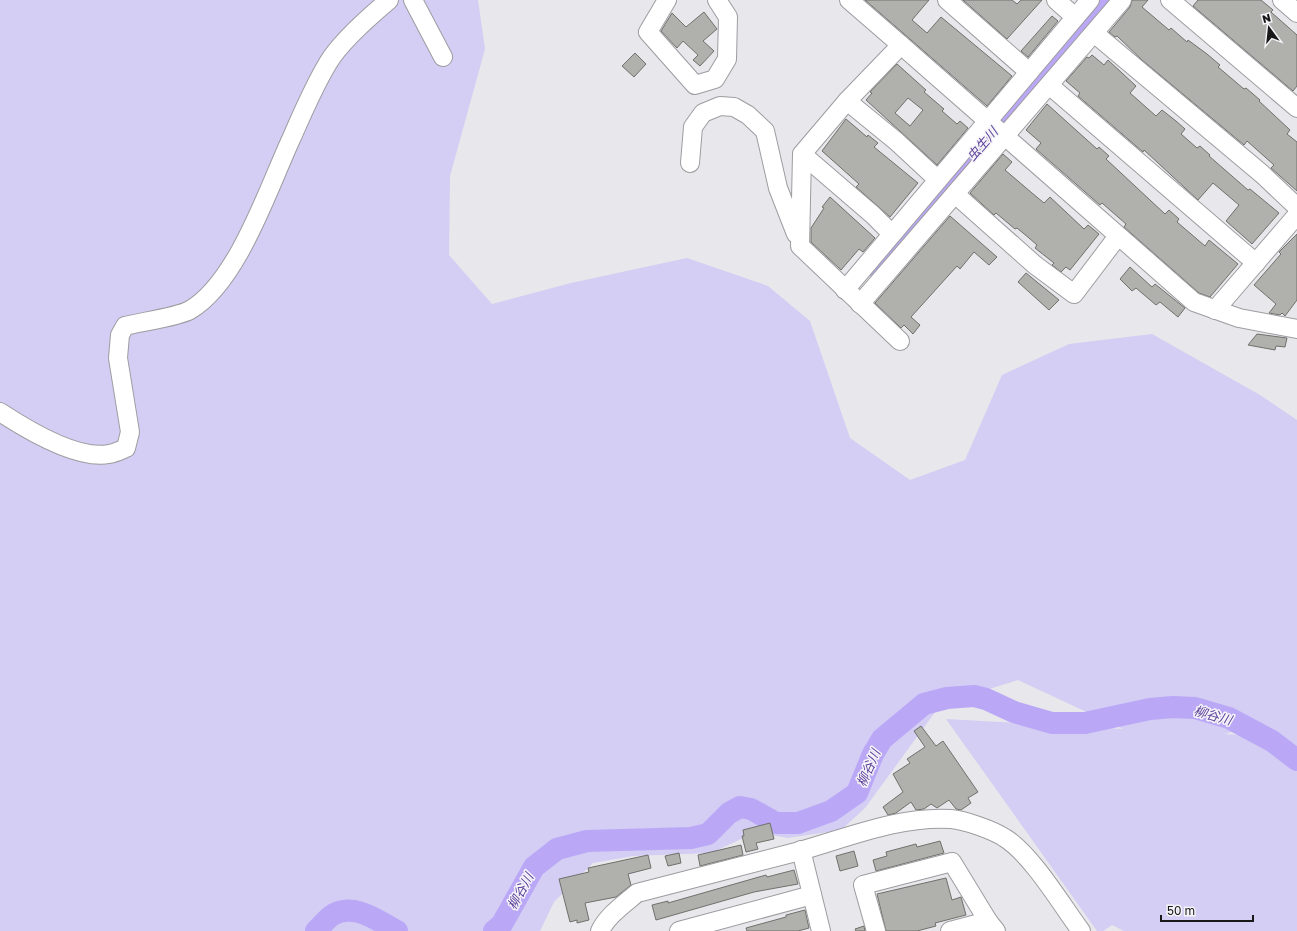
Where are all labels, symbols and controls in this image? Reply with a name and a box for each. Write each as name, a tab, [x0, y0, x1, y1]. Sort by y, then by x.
north arrow	[1249, 8, 1289, 48]
text: N	[1261, 10, 1272, 25]
water label: 虫生川	[963, 123, 1002, 164]
water label: 柳谷川	[1192, 702, 1236, 729]
water label: 柳谷川	[853, 745, 884, 789]
water label: 柳谷川	[504, 868, 537, 912]
scale bar	[1161, 897, 1253, 923]
text: 50 m	[1167, 903, 1195, 918]

